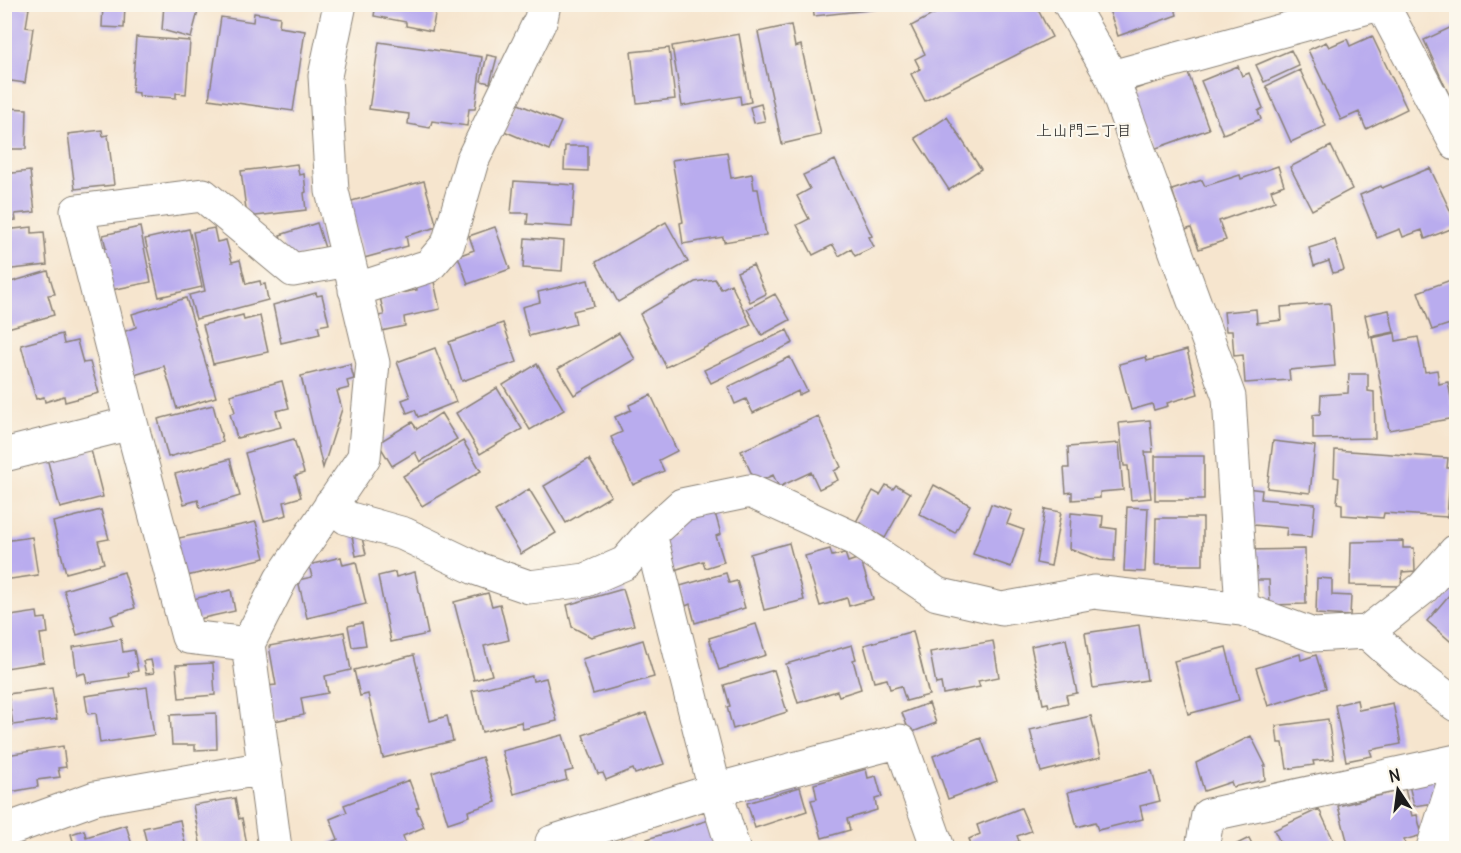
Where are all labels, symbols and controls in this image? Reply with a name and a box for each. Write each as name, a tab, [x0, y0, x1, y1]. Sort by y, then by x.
district label: 上山門二丁目	[1036, 120, 1132, 140]
north arrow	[1368, 760, 1428, 820]
text: N	[1387, 764, 1402, 786]

